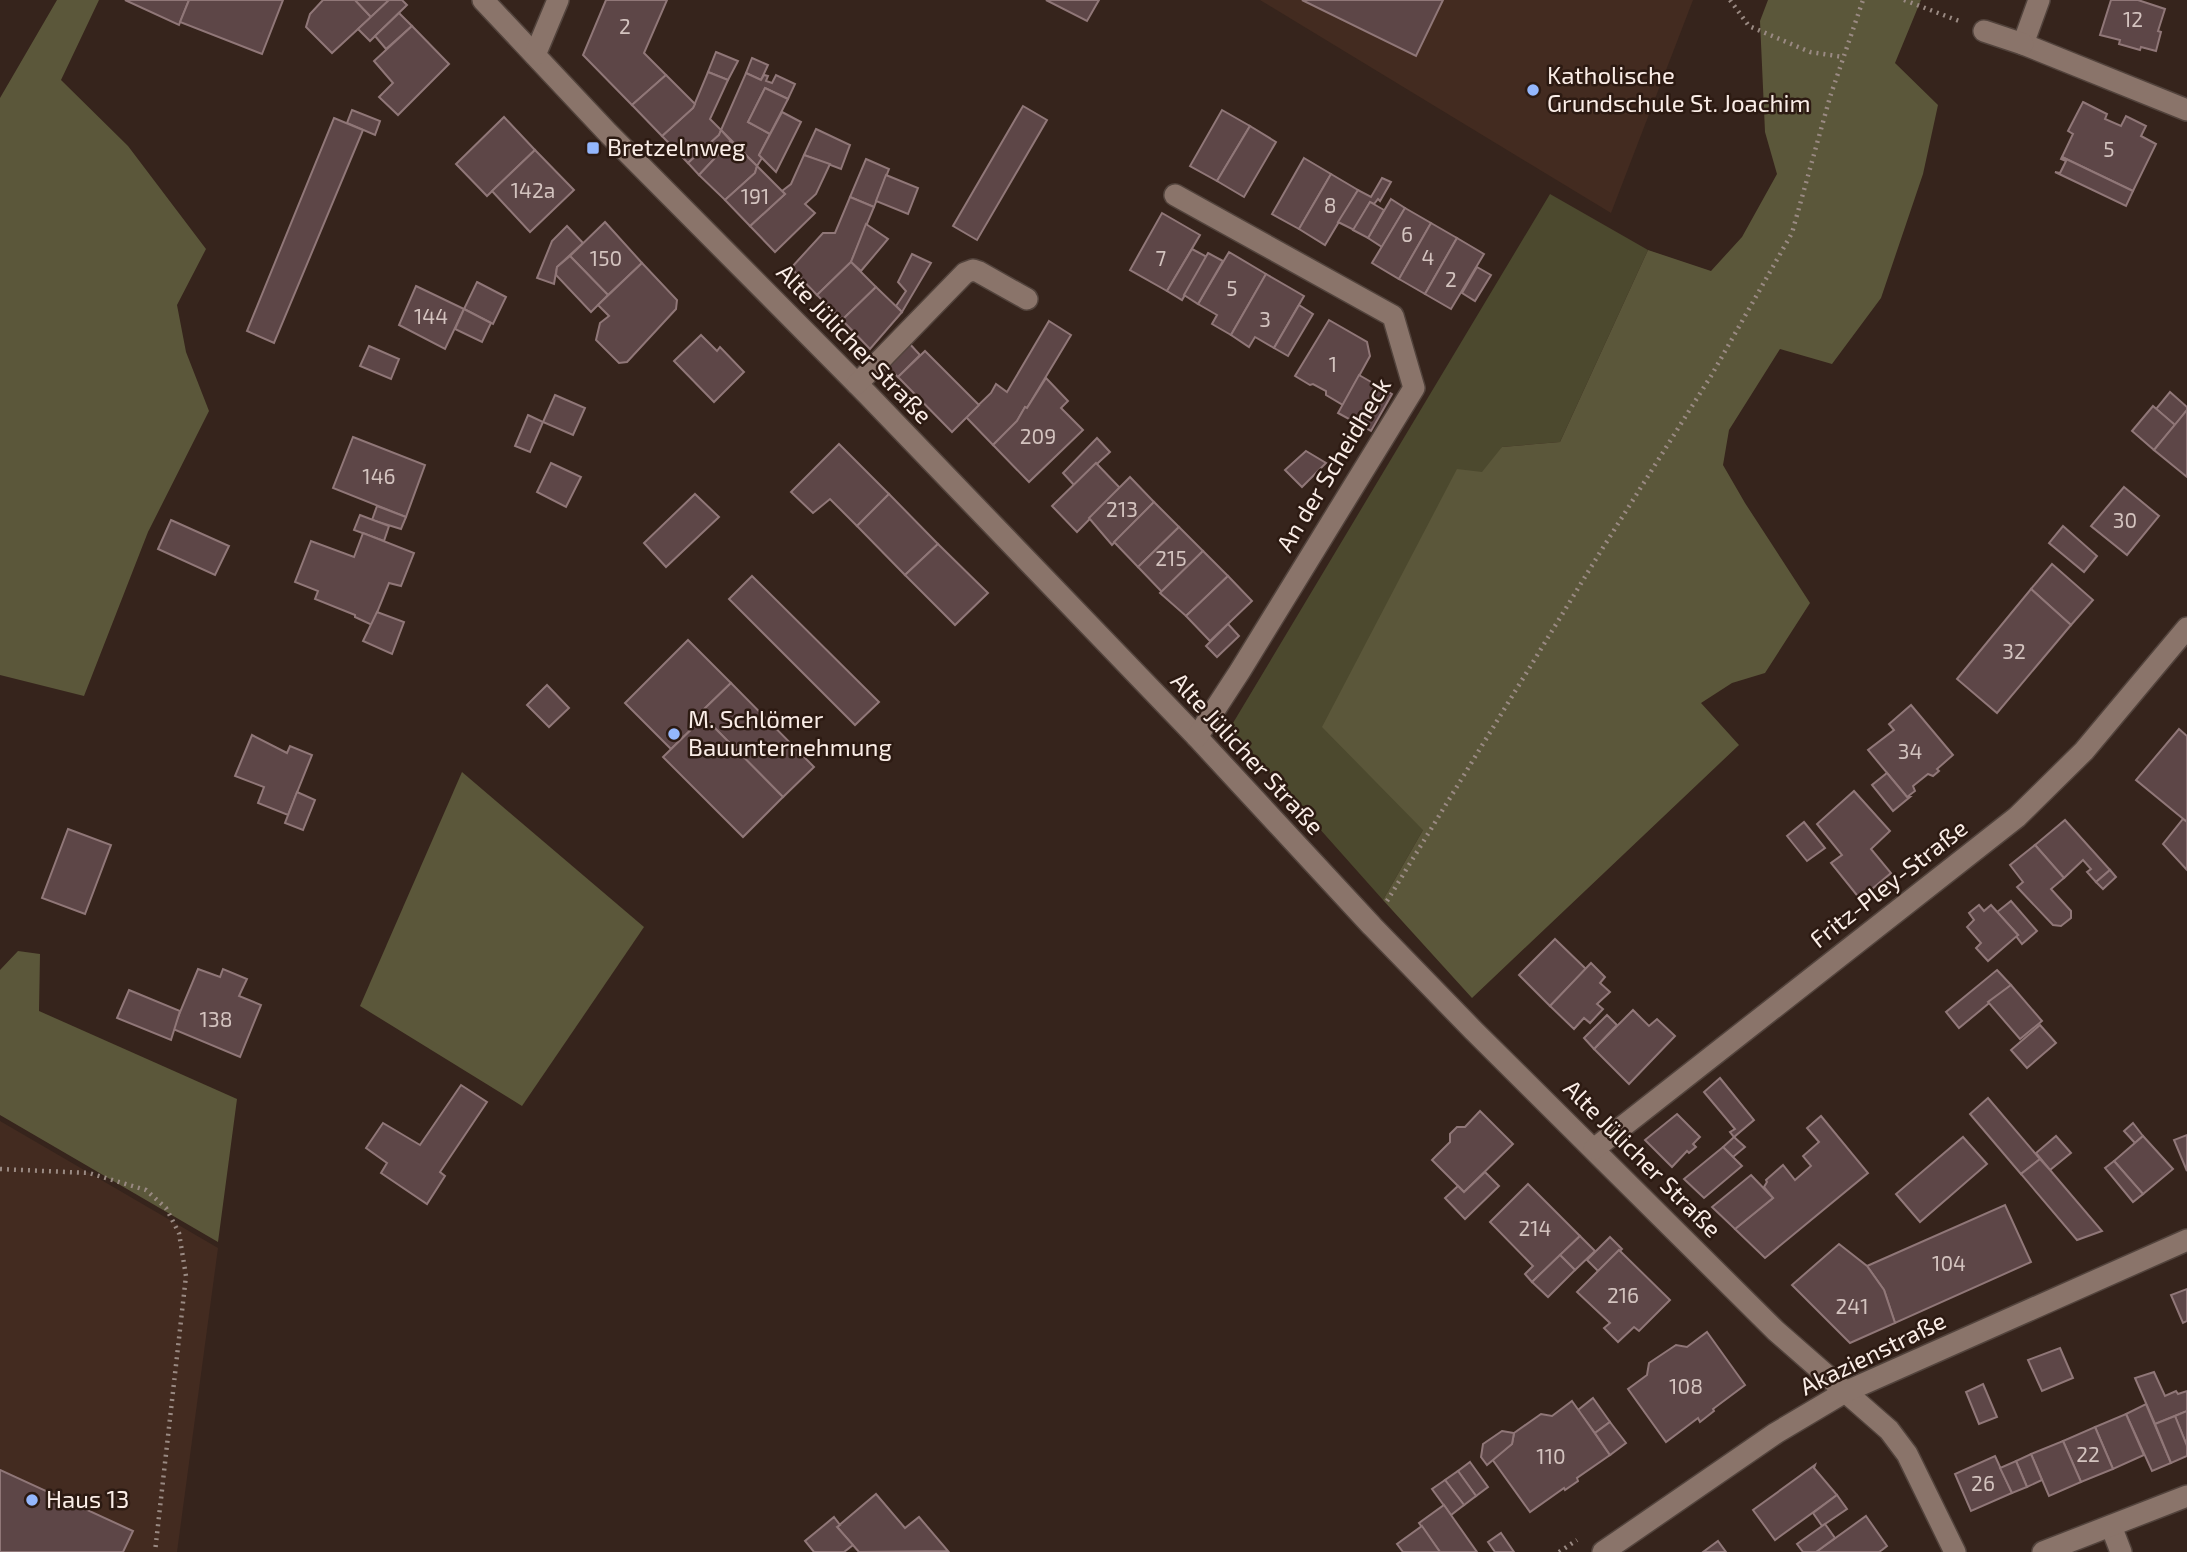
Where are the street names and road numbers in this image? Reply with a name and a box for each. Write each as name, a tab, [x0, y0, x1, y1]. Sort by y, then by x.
street label: Alte Jülicher Straße	[771, 257, 939, 429]
street label: An der Scheidheck	[1269, 372, 1396, 556]
street label: Alte Jülicher Straße	[1166, 666, 1331, 840]
street label: Fritz-Pley-Straße	[1804, 812, 1972, 953]
street label: Alte Jülicher Straße	[1558, 1073, 1728, 1243]
street label: Akazienstraße	[1795, 1305, 1950, 1400]

